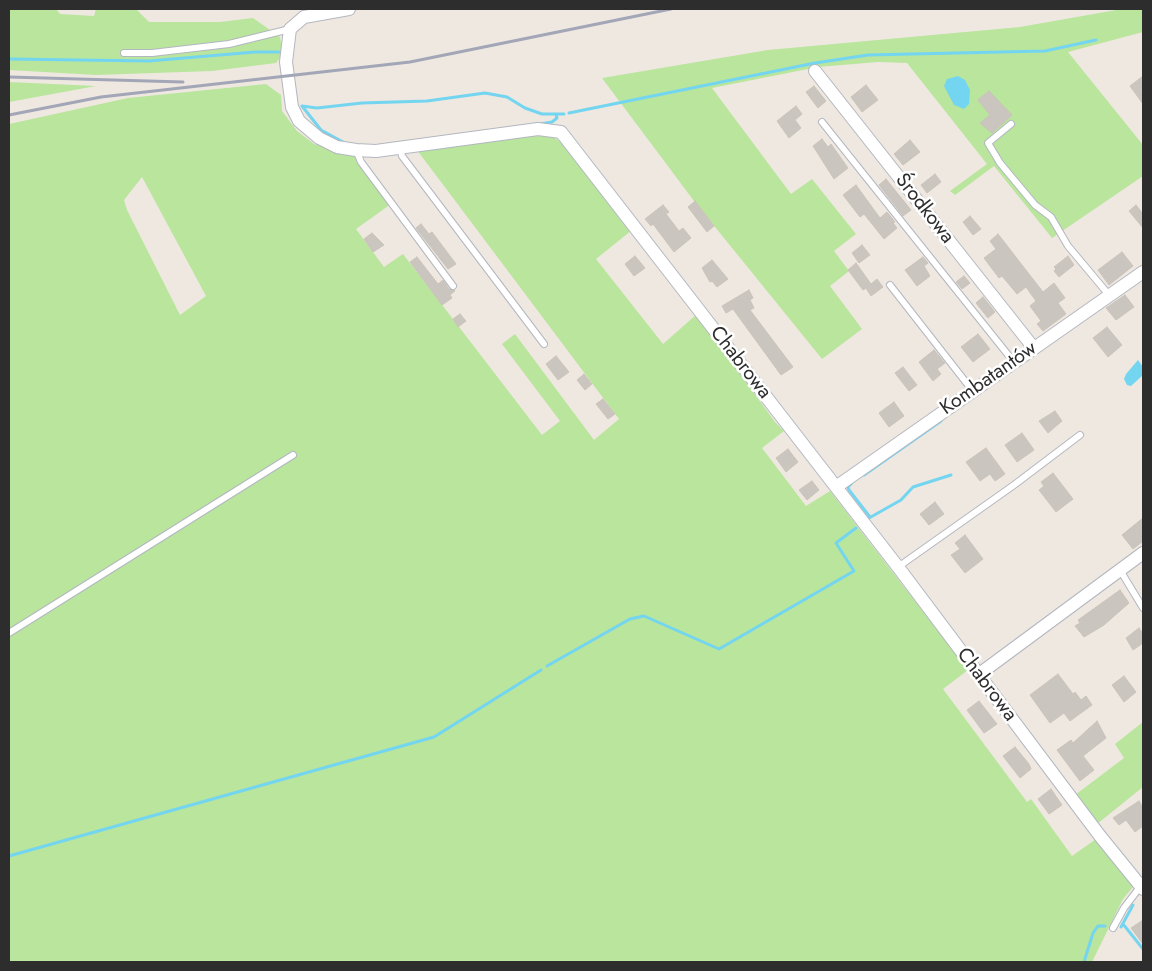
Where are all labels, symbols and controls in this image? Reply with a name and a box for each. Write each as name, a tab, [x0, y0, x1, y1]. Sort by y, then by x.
street label: Środkowa	[889, 169, 959, 249]
street label: Chabrowa	[704, 322, 776, 404]
street label: Kombatantów	[936, 337, 1042, 421]
street label: Chabrowa	[951, 644, 1021, 726]

